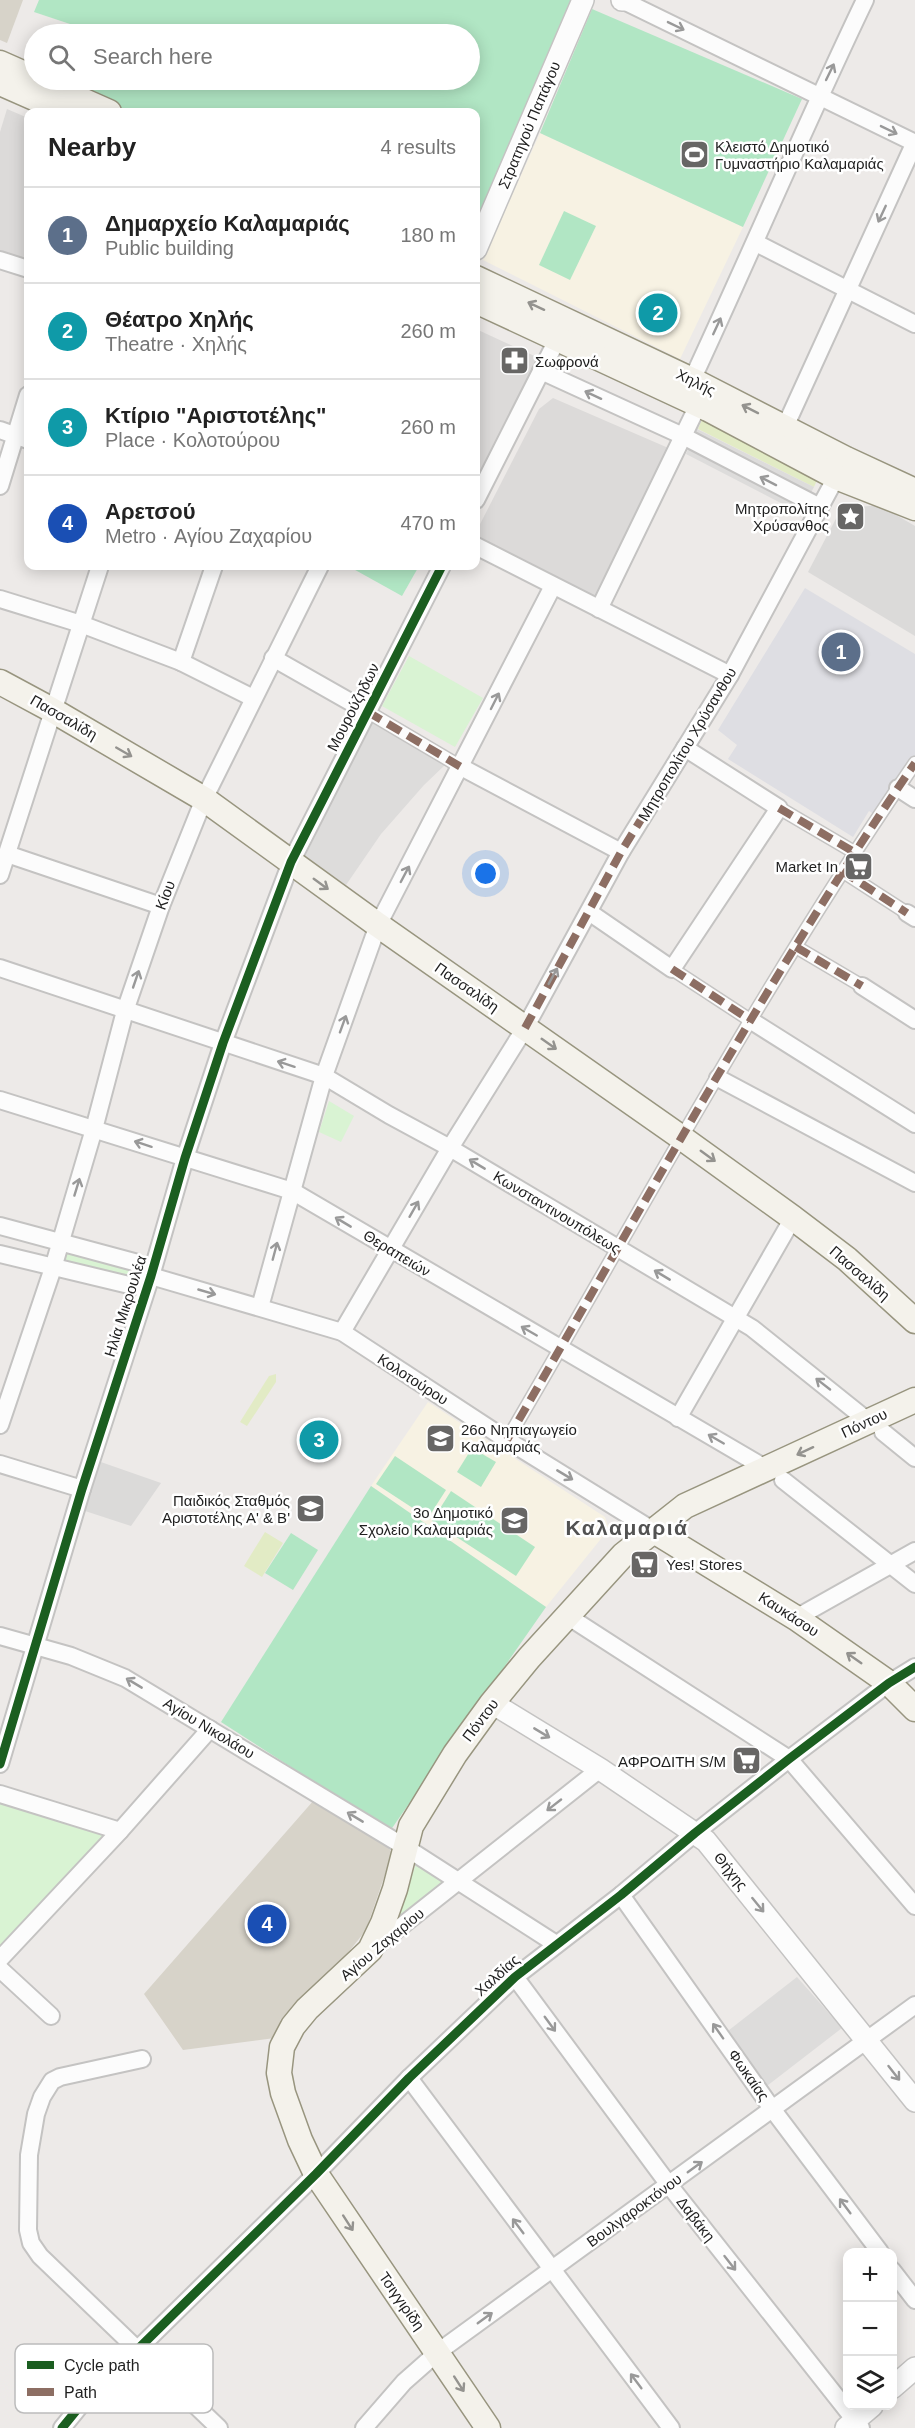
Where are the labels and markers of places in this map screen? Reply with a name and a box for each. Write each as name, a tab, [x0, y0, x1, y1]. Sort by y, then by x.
place label: Κλειστό Δημοτικό Γυμναστήριο Καλαμαριάς	[715, 138, 884, 172]
sports icon: Κλειστό Δημοτικό Γυμναστήριο Καλαμαριάς	[678, 139, 710, 171]
pin: 2	[638, 290, 678, 336]
pharmacy icon: Σωφρονά	[498, 345, 530, 377]
place label: Σωφρονά	[535, 353, 599, 370]
place label: Μητροπολίτης Χρύσανθος	[735, 500, 829, 534]
place icon: Μητροπολίτης Χρύσανθος	[834, 501, 866, 533]
pin: 1	[822, 630, 860, 674]
supermarket icon: Market In	[843, 850, 875, 882]
place label: Market In	[775, 858, 838, 875]
pin: 3	[300, 1418, 338, 1462]
place label: 26ο Νηπιαγωγείο Καλαμαριάς	[461, 1421, 577, 1455]
school or university icon: 26ο Νηπιαγωγείο Καλαμαριάς	[424, 1422, 456, 1454]
place label: Παιδικός Σταθμός Αριστοτέλης Α' & Β'	[162, 1492, 290, 1526]
school or university icon: Παιδικός Σταθμός Αριστοτέλης Α' & Β'	[295, 1493, 327, 1525]
place label: 3ο Δημοτικό Σχολείο Καλαμαριάς	[359, 1504, 493, 1538]
school or university icon: 3ο Δημοτικό Σχολείο Καλαμαριάς	[498, 1505, 530, 1537]
supermarket icon: Yes! Stores	[629, 1548, 661, 1580]
place label: Yes! Stores	[666, 1556, 742, 1573]
supermarket icon: ΑΦΡΟΔΙΤΗ S/M	[731, 1745, 763, 1777]
place label: ΑΦΡΟΔΙΤΗ S/M	[618, 1753, 726, 1770]
pin: 4	[248, 1902, 286, 1946]

